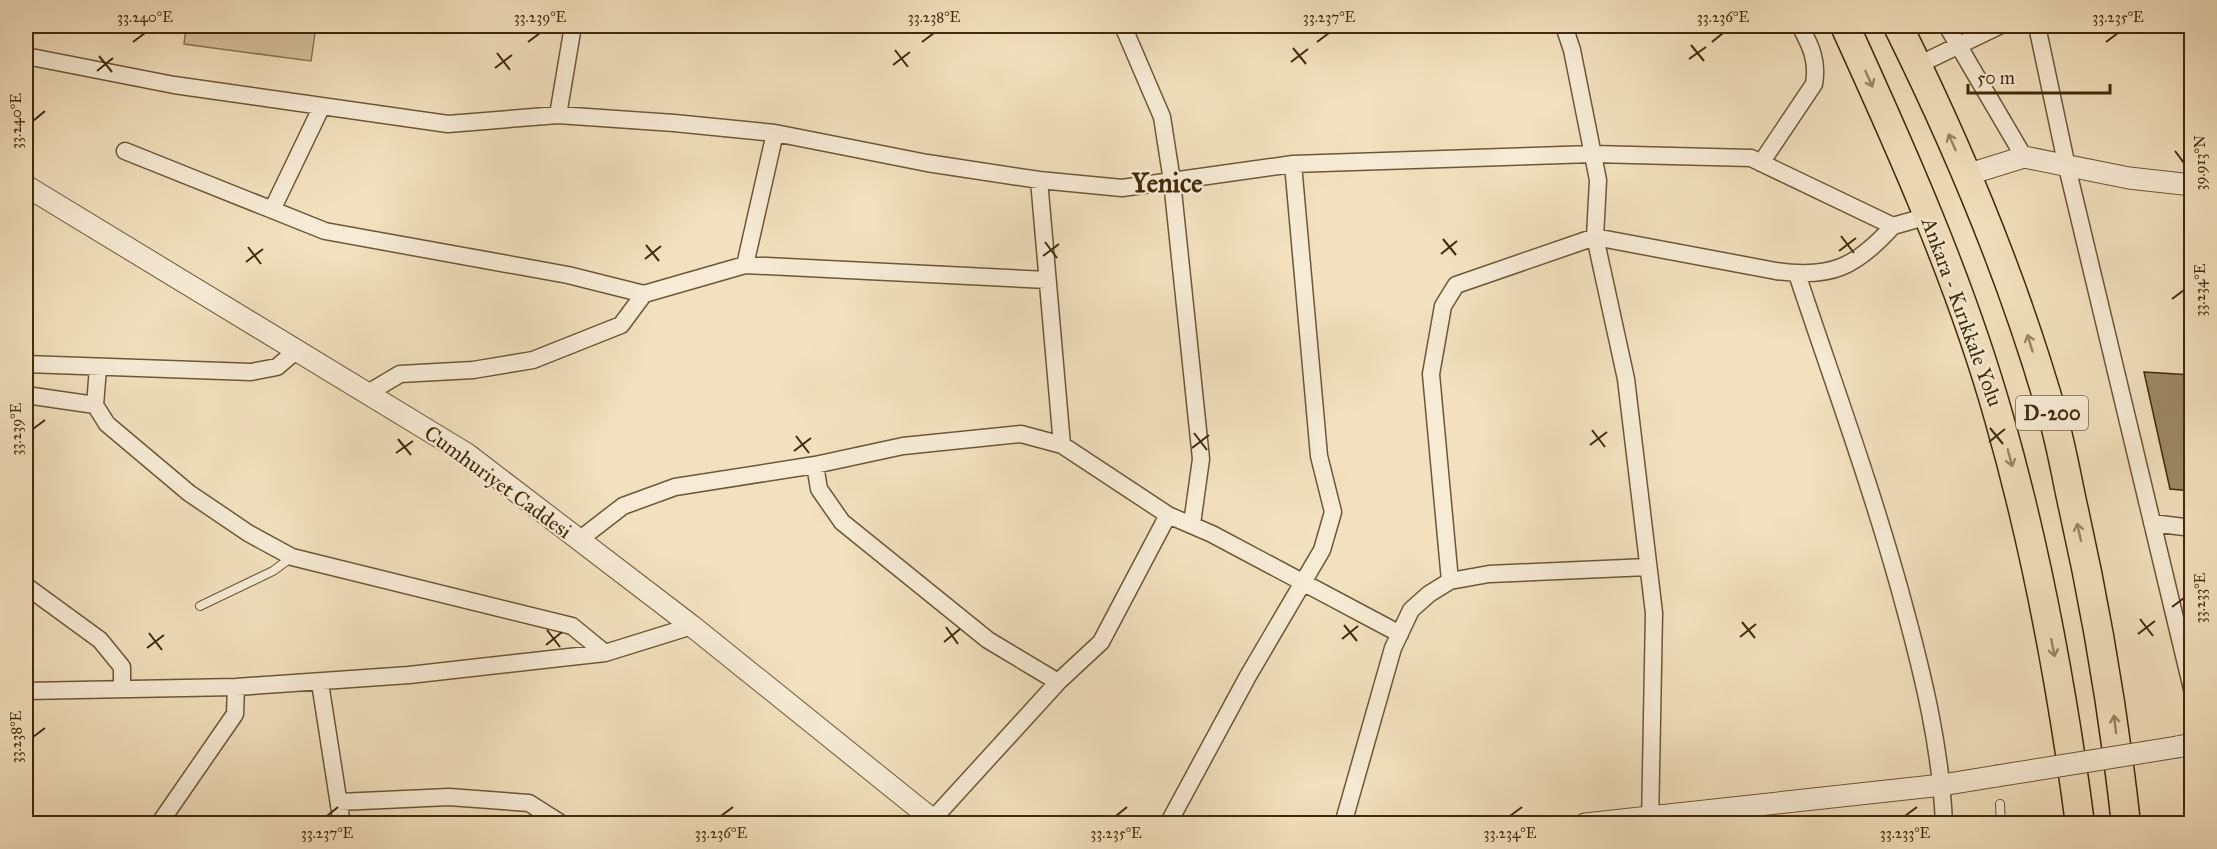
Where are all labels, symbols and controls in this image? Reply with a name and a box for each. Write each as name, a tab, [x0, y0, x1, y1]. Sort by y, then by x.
text: 33.240°E	[117, 8, 173, 26]
text: 33.239°E	[514, 8, 567, 26]
text: 33.238°E	[908, 8, 961, 26]
text: 33.237°E	[1303, 8, 1356, 26]
text: 33.236°E	[1697, 8, 1749, 26]
text: 33.235°E	[2092, 8, 2144, 26]
scale bar	[1968, 57, 2110, 95]
text: 50 m	[1977, 67, 2015, 89]
one-way arrow	[1864, 69, 1875, 87]
text: 33.240°E	[7, 93, 25, 149]
one-way arrow	[1946, 134, 1957, 152]
text: 39.913°N	[2191, 135, 2209, 191]
district label: Yenice	[1130, 166, 1203, 199]
street label: Ankara - Kırıkkale Yolu	[1915, 213, 2008, 410]
text: 33.234°E	[2191, 263, 2209, 317]
one-way arrow	[2024, 334, 2035, 353]
road number: D-200	[2016, 396, 2088, 430]
text: 33.239°E	[7, 402, 25, 455]
street label: Cumhuriyet Caddesi	[419, 420, 577, 544]
one-way arrow	[2005, 448, 2016, 467]
one-way arrow	[2073, 523, 2085, 542]
text: 33.233°E	[2191, 572, 2209, 623]
one-way arrow	[2048, 638, 2059, 657]
text: 33.238°E	[7, 710, 25, 763]
one-way arrow	[2109, 714, 2120, 734]
text: 33.237°E	[301, 824, 354, 842]
text: 33.236°E	[695, 824, 747, 842]
text: 33.235°E	[1090, 824, 1142, 842]
text: 33.234°E	[1483, 824, 1537, 842]
text: 33.233°E	[1880, 824, 1931, 842]

